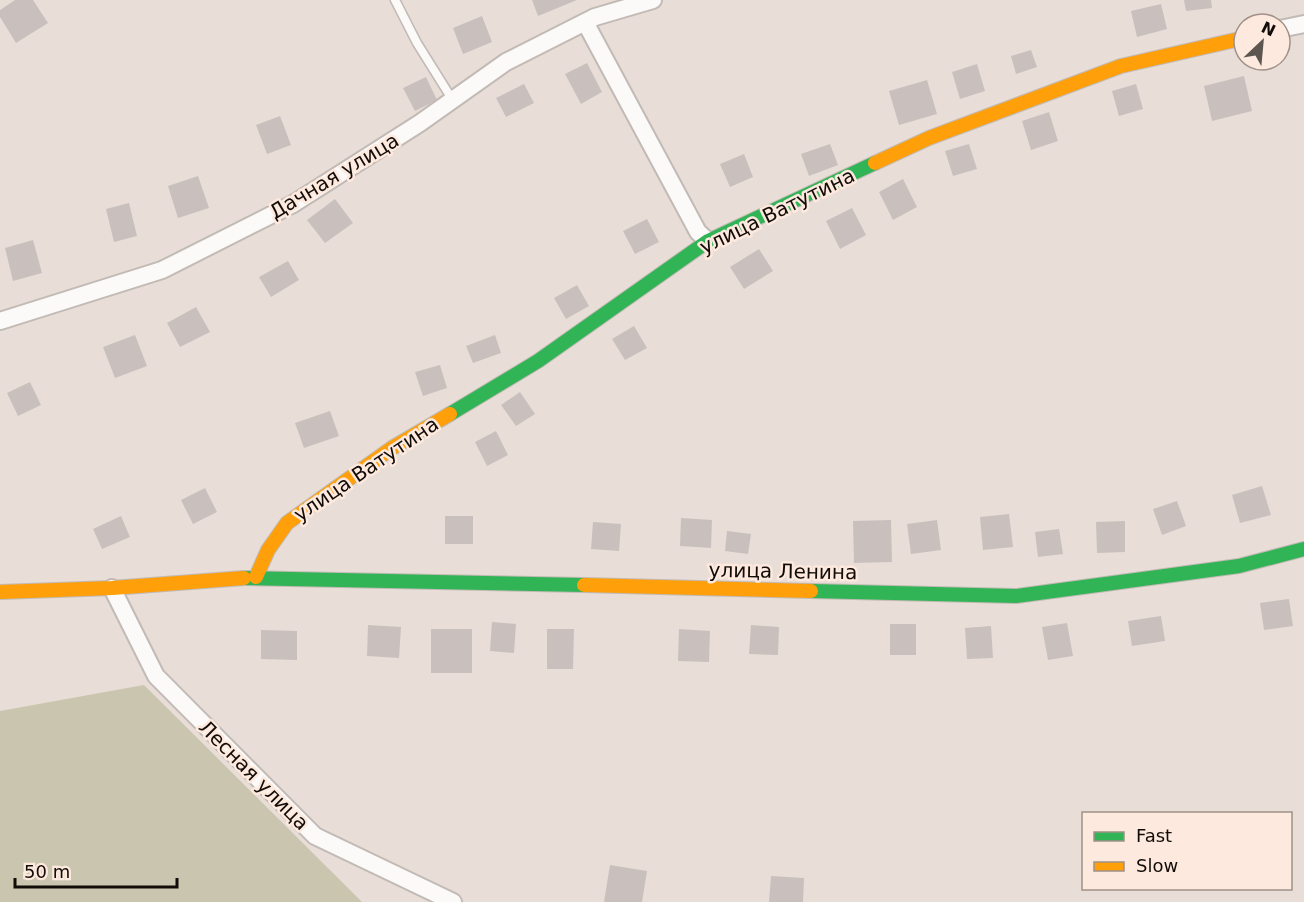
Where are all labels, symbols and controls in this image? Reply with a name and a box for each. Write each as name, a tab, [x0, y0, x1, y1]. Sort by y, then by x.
north arrow	[1232, 12, 1292, 72]
text: N	[1258, 17, 1279, 40]
street label: Дачная улица	[265, 128, 403, 224]
street label: улица Ватутина	[696, 163, 858, 259]
street label: улица Ватутина	[289, 412, 443, 526]
street label: улица Ленина	[709, 558, 857, 584]
street label: Лесная улица	[194, 715, 314, 835]
legend	[1082, 812, 1292, 890]
text: Fast	[1136, 825, 1172, 846]
scale bar	[15, 851, 177, 889]
text: Slow	[1136, 855, 1178, 876]
text: 50 m	[24, 861, 70, 882]

